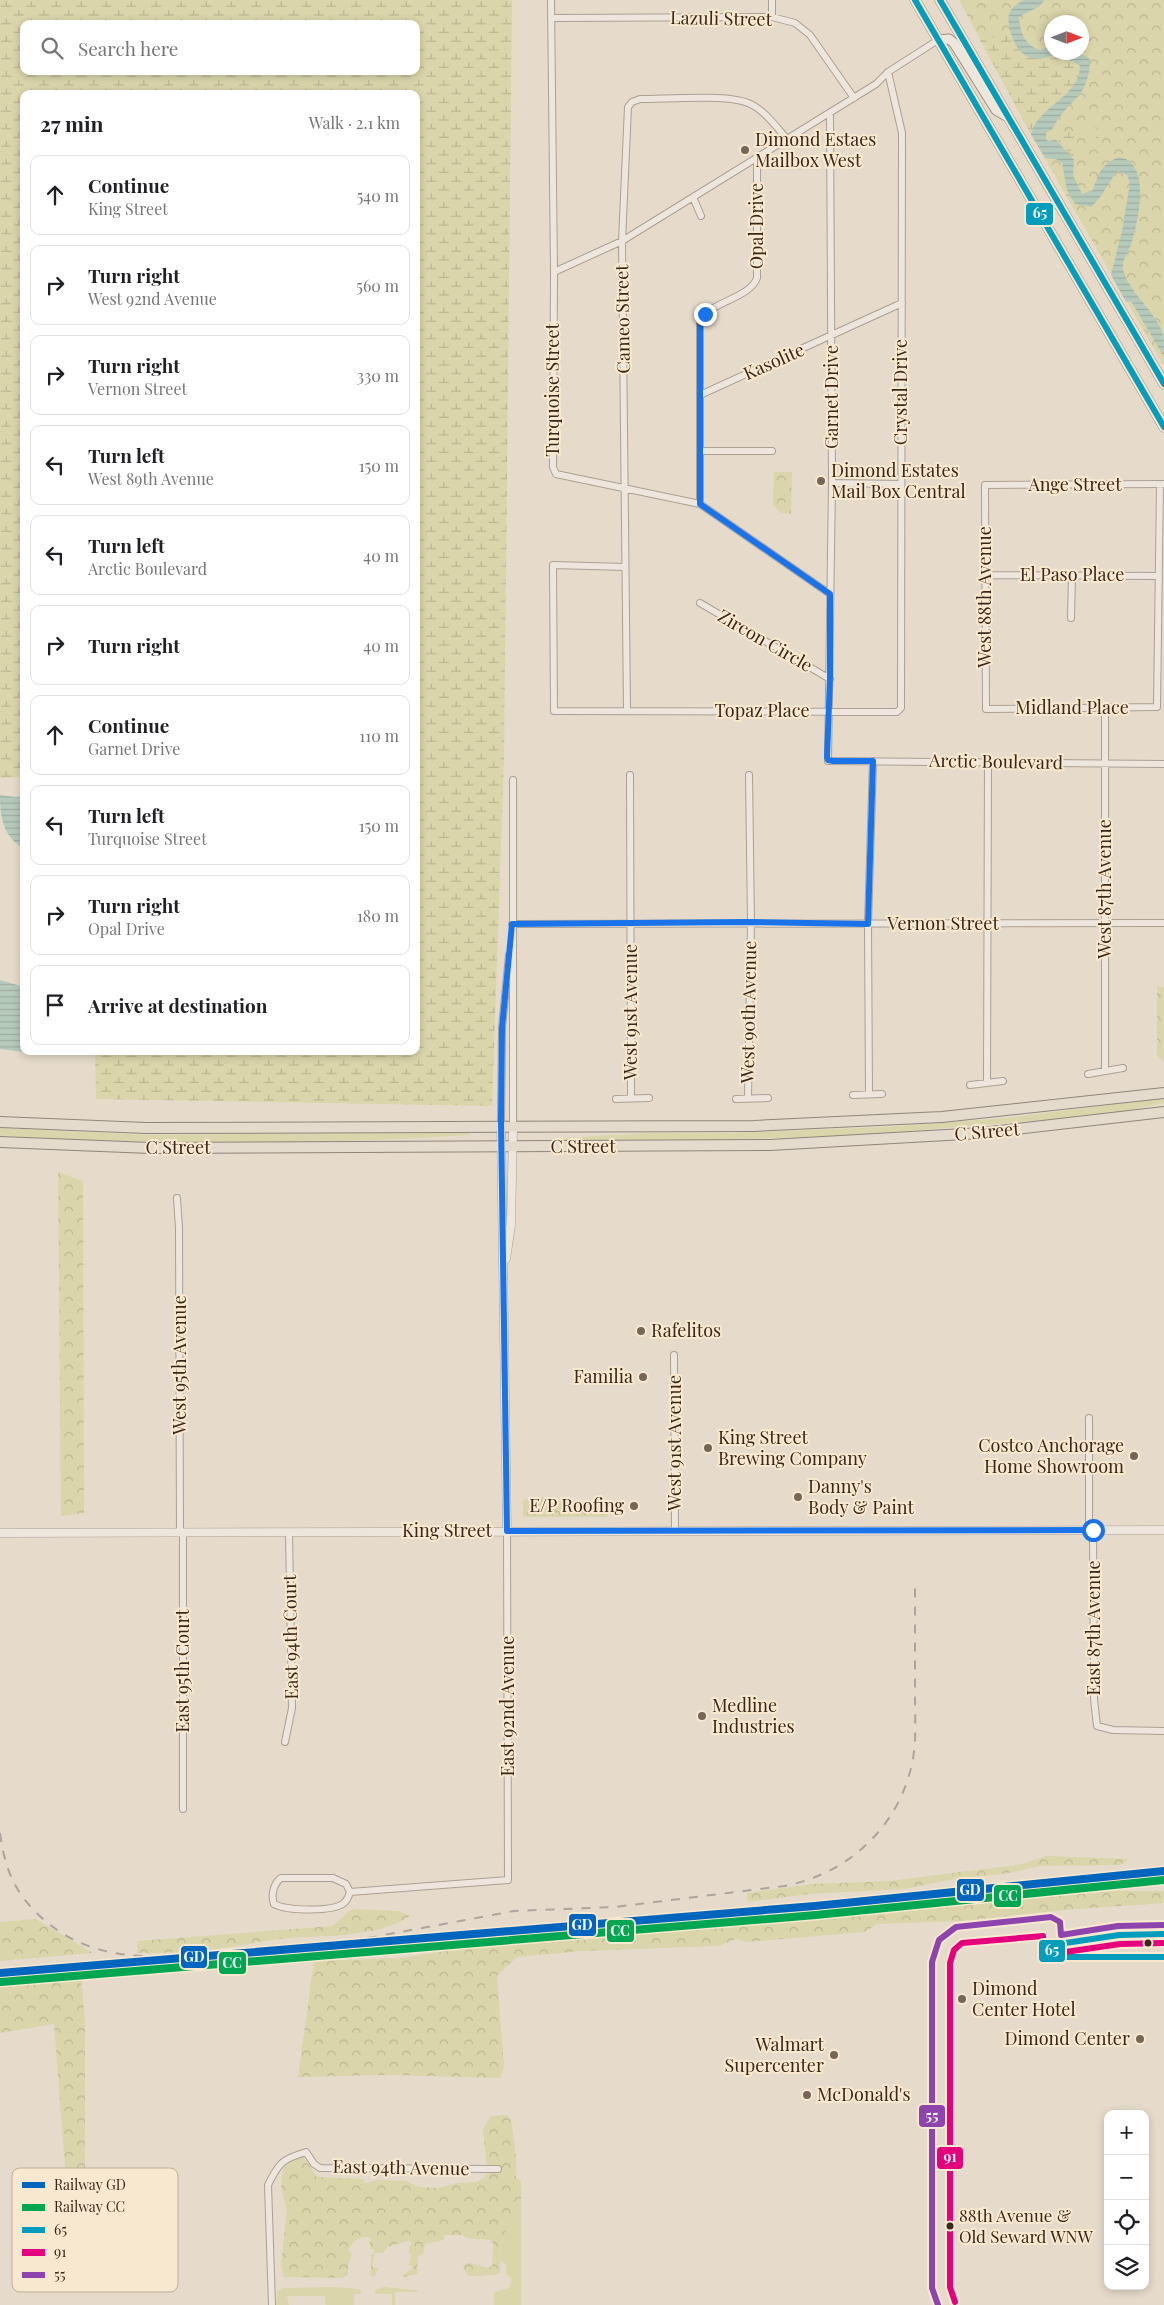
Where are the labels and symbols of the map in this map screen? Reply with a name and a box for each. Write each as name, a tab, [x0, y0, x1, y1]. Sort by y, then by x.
street label: Lazuli Street	[670, 5, 773, 31]
north arrow	[1044, 15, 1089, 60]
place label: Dimond Estaes Mailbox West	[755, 127, 876, 172]
marker: Dimond Estaes Mailbox West	[739, 144, 751, 156]
street label: Opal Drive	[744, 183, 768, 269]
line badge: 65	[1025, 202, 1054, 226]
text: 65	[1033, 203, 1047, 222]
street label: Cameo Street	[609, 264, 635, 374]
route end	[694, 303, 717, 326]
street label: Turquoise Street	[540, 323, 564, 457]
street label: Kasolite	[739, 337, 808, 385]
street label: Crystal Drive	[888, 339, 912, 445]
street label: Garnet Drive	[819, 345, 843, 449]
place label: Dimond Estates Mail Box Central	[831, 458, 966, 503]
street label: Ange Street	[1027, 472, 1122, 496]
marker: Dimond Estates Mail Box Central	[815, 475, 827, 487]
street label: West 88th Avenue	[972, 526, 996, 669]
street label: El Paso Place	[1020, 562, 1124, 586]
street label: Zircon Circle	[714, 603, 817, 677]
street label: Midland Place	[1015, 695, 1129, 719]
street label: Topaz Place	[714, 698, 810, 722]
street label: Arctic Boulevard	[928, 748, 1064, 774]
street label: West 87th Avenue	[1092, 819, 1116, 960]
street label: Vernon Street	[886, 911, 999, 935]
street label: West 90th Avenue	[735, 940, 761, 1085]
street label: West 91st Avenue	[618, 944, 642, 1081]
street label: C Street	[953, 1116, 1021, 1146]
street label: C Street	[550, 1134, 616, 1158]
street label: C Street	[145, 1135, 211, 1159]
street label: West 95th Avenue	[167, 1295, 191, 1436]
place label: Rafelitos	[651, 1318, 721, 1342]
marker: Rafelitos	[635, 1325, 647, 1337]
place label: Familia	[573, 1364, 633, 1388]
marker: Familia	[637, 1371, 649, 1383]
street label: West 91st Avenue	[662, 1375, 686, 1512]
place label: King Street Brewing Company	[718, 1425, 867, 1470]
place label: Costco Anchorage Home Showroom	[978, 1433, 1124, 1478]
marker: King Street Brewing Company	[702, 1442, 714, 1454]
marker: Costco Anchorage Home Showroom	[1128, 1450, 1140, 1462]
place label: Danny's Body & Paint	[808, 1474, 915, 1519]
marker: Danny's Body & Paint	[792, 1491, 804, 1503]
place label: E/P Roofing	[529, 1493, 624, 1517]
marker: E/P Roofing	[628, 1500, 640, 1512]
street label: King Street	[402, 1518, 493, 1542]
route start	[1082, 1519, 1105, 1542]
street label: East 87th Avenue	[1081, 1560, 1105, 1696]
street label: East 94th Court	[277, 1574, 303, 1700]
street label: East 95th Court	[170, 1609, 194, 1733]
street label: East 92nd Avenue	[495, 1636, 519, 1776]
place label: Medline Industries	[712, 1693, 795, 1738]
marker: Medline Industries	[696, 1710, 708, 1722]
line badge: GD	[956, 1878, 985, 1902]
text: GD	[959, 1880, 981, 1899]
line badge: CC	[993, 1884, 1022, 1908]
text: CC	[998, 1886, 1018, 1905]
line badge: GD	[568, 1913, 597, 1937]
text: GD	[571, 1915, 593, 1934]
line badge: CC	[606, 1919, 635, 1943]
text: CC	[610, 1921, 630, 1940]
unlabelled marker	[1143, 1938, 1153, 1948]
line badge: 65	[1038, 1939, 1066, 1963]
text: 65	[1045, 1940, 1059, 1959]
line badge: GD	[180, 1945, 208, 1969]
text: GD	[183, 1947, 205, 1966]
line badge: CC	[218, 1951, 247, 1975]
text: CC	[222, 1953, 242, 1972]
place label: Dimond Center Hotel	[972, 1976, 1076, 2021]
marker: Dimond Center Hotel	[956, 1993, 968, 2005]
place label: Dimond Center	[1004, 2026, 1130, 2050]
place label: Walmart Supercenter	[725, 2032, 825, 2077]
marker: Dimond Center	[1134, 2033, 1146, 2045]
marker: Walmart Supercenter	[828, 2049, 840, 2061]
place label: McDonald's	[817, 2082, 911, 2106]
marker: McDonald's	[801, 2089, 813, 2101]
line badge: 55	[918, 2104, 946, 2128]
text: 55	[926, 2106, 938, 2125]
line badge: 91	[936, 2146, 964, 2170]
text: 91	[943, 2147, 957, 2166]
street label: East 94th Avenue	[332, 2154, 470, 2180]
legend	[12, 2168, 178, 2292]
text: Railway GD	[54, 2175, 126, 2194]
text: Railway CC	[54, 2197, 125, 2216]
place label: 88th Avenue & Old Seward WNW	[959, 2204, 1094, 2247]
text: 65	[54, 2220, 67, 2239]
marker: 88th Avenue & Old Seward WNW	[945, 2221, 955, 2231]
text: 91	[54, 2242, 66, 2261]
text: 55	[54, 2265, 66, 2284]

